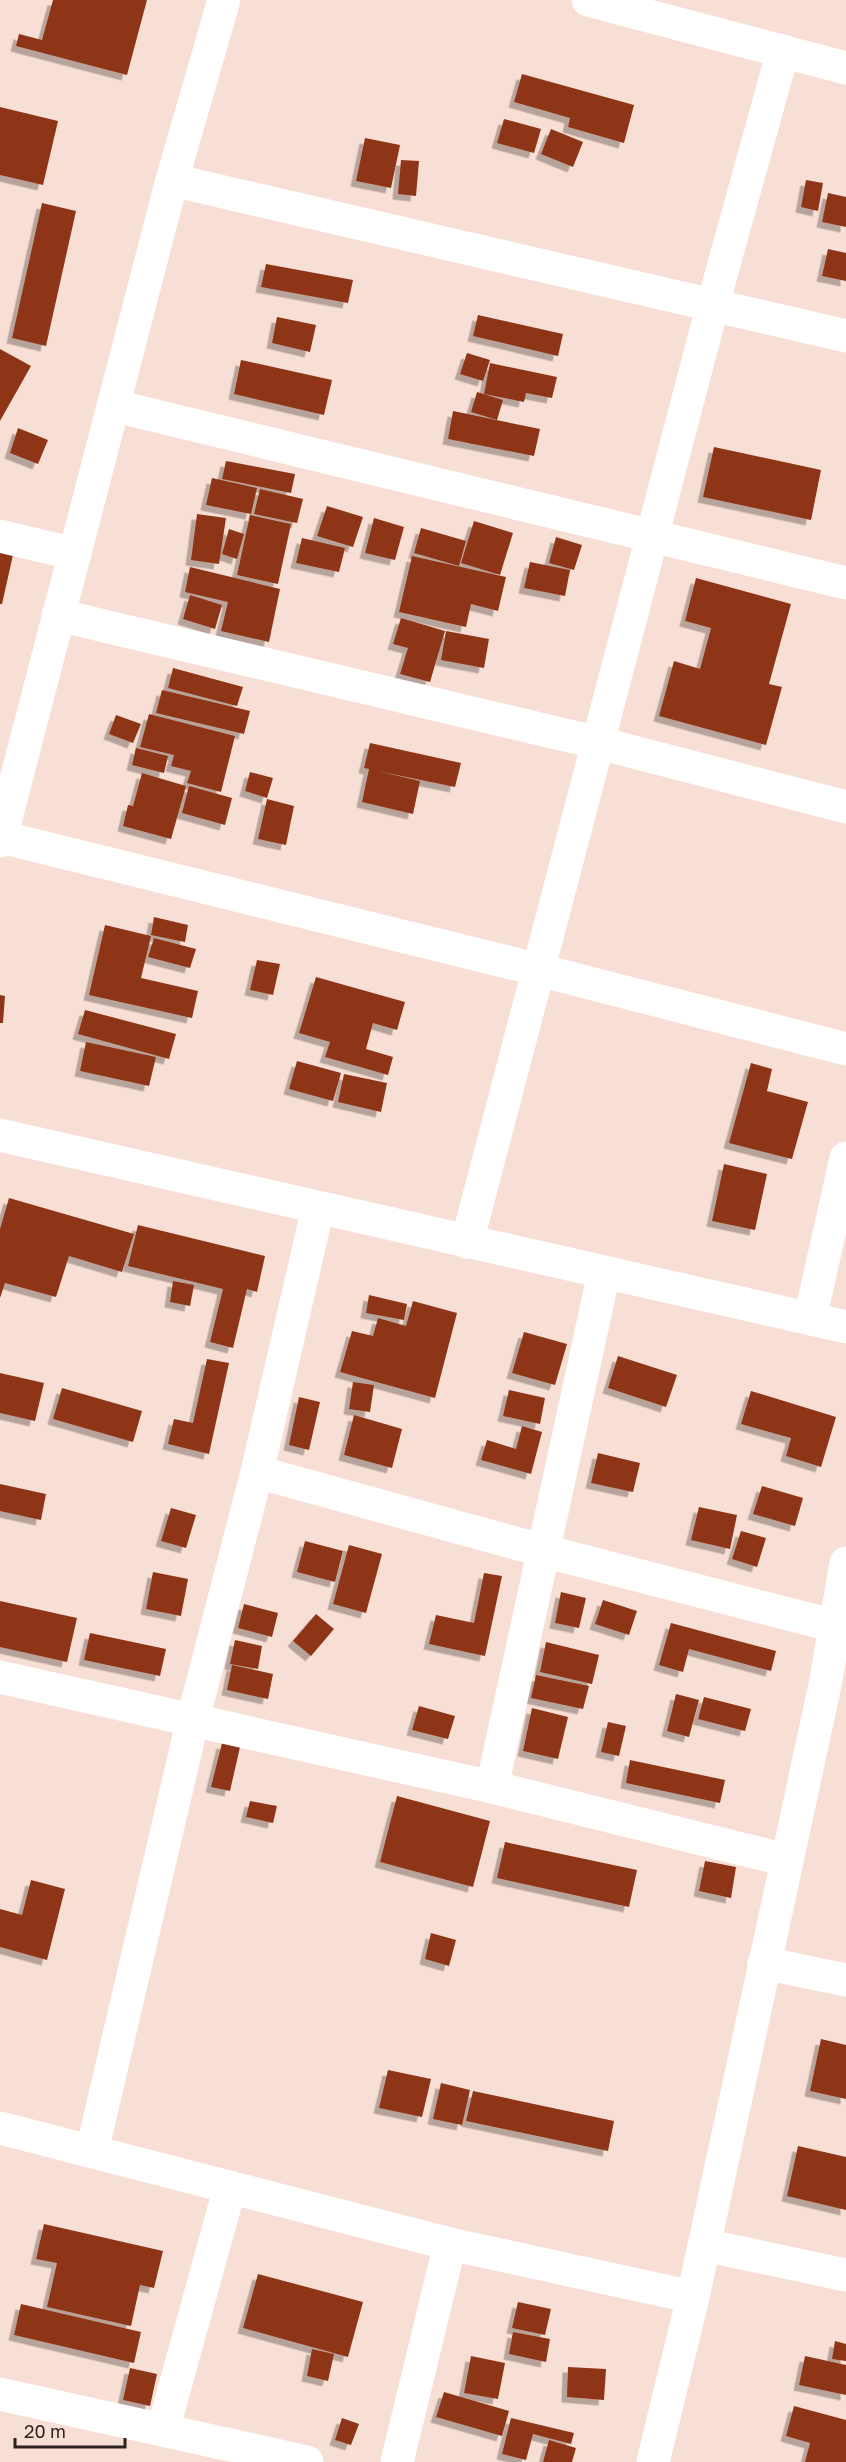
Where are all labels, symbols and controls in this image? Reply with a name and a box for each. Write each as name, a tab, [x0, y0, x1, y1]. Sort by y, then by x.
scale bar	[15, 2411, 124, 2449]
text: 20 m	[24, 2420, 66, 2442]

